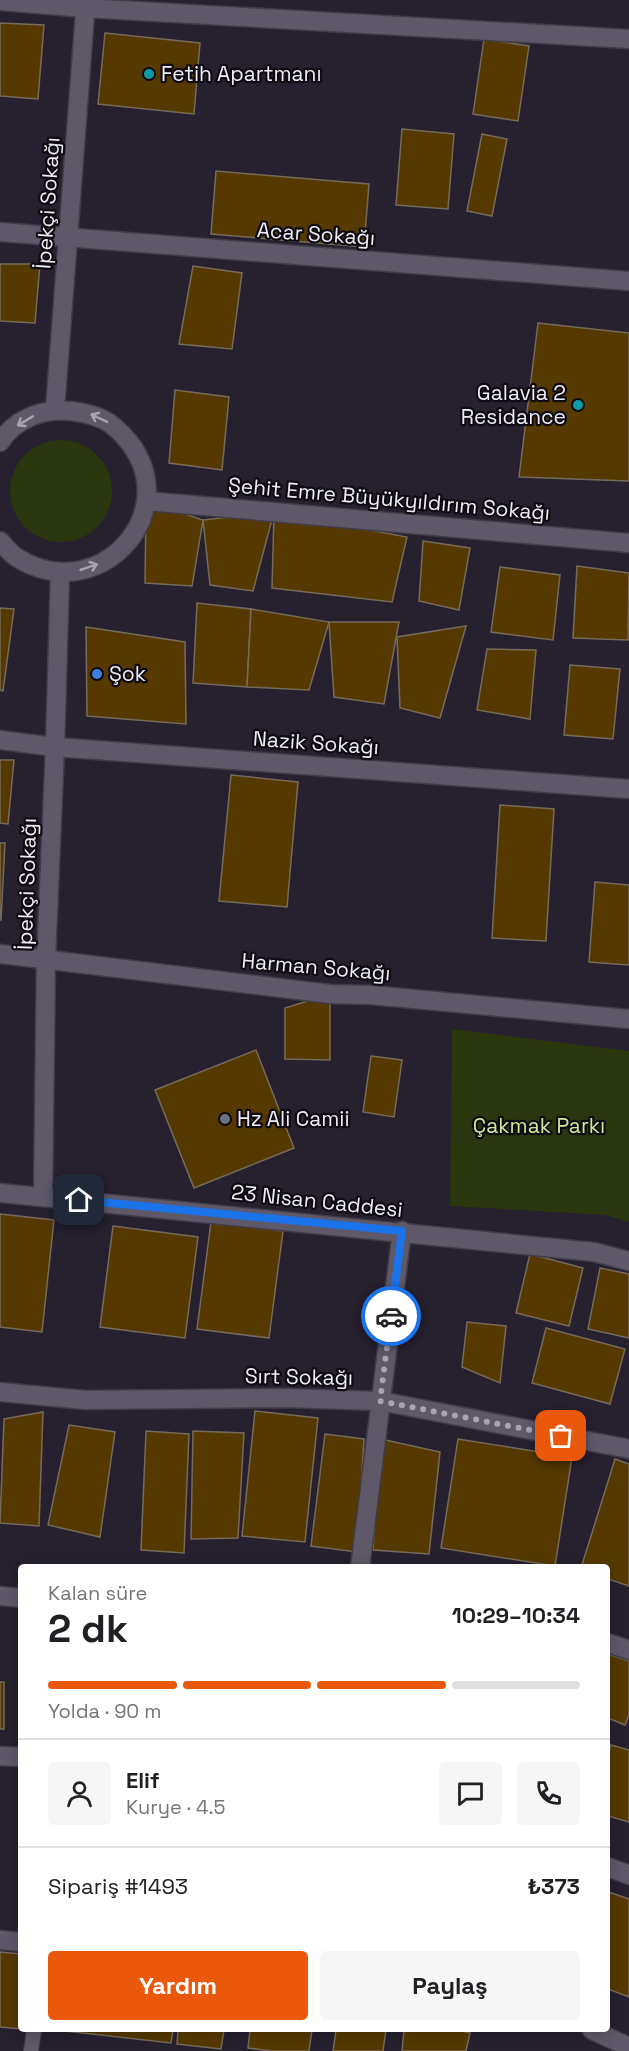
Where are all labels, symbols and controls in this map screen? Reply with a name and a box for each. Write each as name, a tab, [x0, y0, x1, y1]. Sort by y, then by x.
place label: Fetih Apartmanı	[161, 60, 322, 87]
marker: Fetih Apartmanı	[142, 67, 156, 81]
street label: İpekçi Sokağı	[29, 136, 66, 270]
street label: Acar Sokağı	[256, 216, 376, 251]
place label: Galavia 2 Residance	[461, 379, 566, 430]
marker: Galavia 2 Residance	[571, 398, 585, 412]
one-way arrow	[90, 412, 108, 424]
one-way arrow	[17, 415, 34, 427]
street label: Şehit Emre Büyükyıldırım Sokağı	[227, 471, 551, 526]
one-way arrow	[80, 561, 98, 572]
place label: Şok	[109, 660, 146, 687]
marker: Şok	[90, 667, 104, 681]
street label: Nazik Sokağı	[252, 725, 380, 760]
street label: İpekçi Sokağı	[11, 817, 42, 951]
street label: Harman Sokağı	[240, 947, 392, 986]
place label: Hz Ali Camii	[237, 1105, 350, 1132]
marker: Hz Ali Camii	[218, 1112, 232, 1126]
park label: Çakmak Parkı	[473, 1112, 605, 1139]
pin	[53, 1174, 104, 1225]
street label: 23 Nisan Caddesi	[230, 1178, 404, 1223]
icon: home	[62, 1183, 95, 1216]
courier	[361, 1286, 421, 1346]
icon: car	[375, 1300, 408, 1333]
street label: Sırt Sokağı	[245, 1362, 353, 1391]
pin	[535, 1410, 586, 1461]
icon: bag	[544, 1419, 577, 1452]
text: Kalan süre	[48, 1580, 147, 1606]
text: 10:29–10:34	[452, 1601, 580, 1629]
text: 2 dk	[48, 1604, 128, 1653]
text: Yolda · 90 m	[48, 1698, 162, 1724]
button: person	[48, 1762, 111, 1825]
button: chat	[439, 1762, 502, 1825]
button: phone	[517, 1762, 580, 1825]
text: Elif	[126, 1766, 159, 1794]
text: Kurye · 4.5	[126, 1794, 225, 1820]
text: Sipariş #1493	[48, 1872, 188, 1900]
text: ₺373	[527, 1872, 580, 1900]
button: Yardım	[48, 1951, 308, 2020]
button: Paylaş	[320, 1951, 580, 2020]

